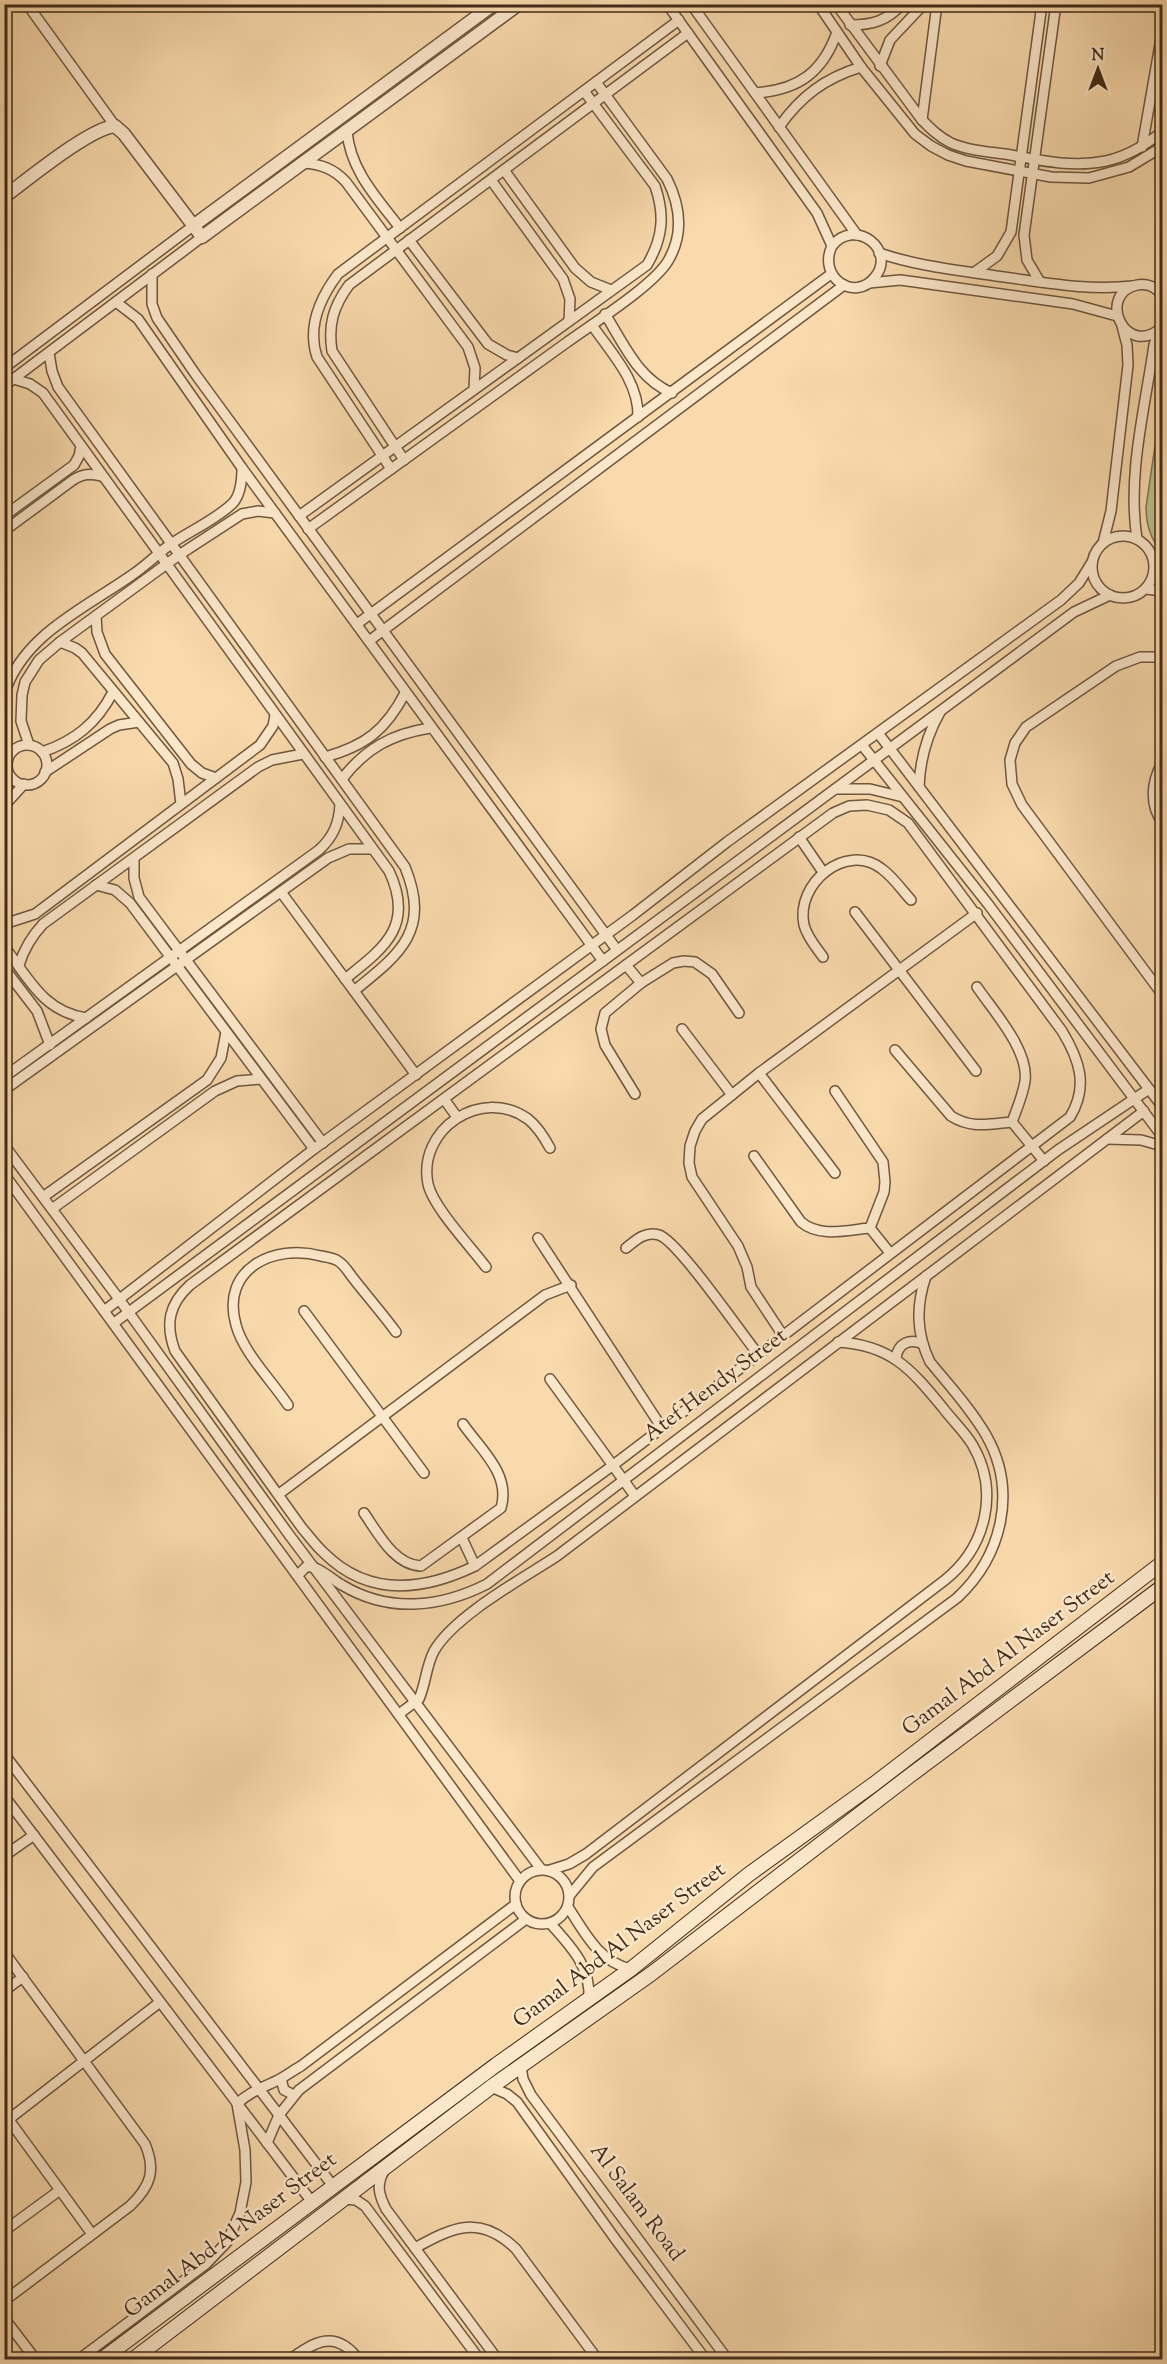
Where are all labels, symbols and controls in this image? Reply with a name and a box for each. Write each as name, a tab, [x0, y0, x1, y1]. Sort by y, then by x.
north arrow	[1068, 39, 1128, 99]
text: N	[1092, 45, 1105, 68]
street label: Atef Hendy Street	[637, 1321, 795, 1451]
street label: Gamal Abd Al Naser Street	[896, 1563, 1122, 1745]
street label: Gamal Abd Al Naser Street	[507, 1855, 733, 2037]
street label: Al Salam Road	[581, 2137, 691, 2269]
street label: Gamal Abd Al Naser Street	[118, 2145, 344, 2327]

